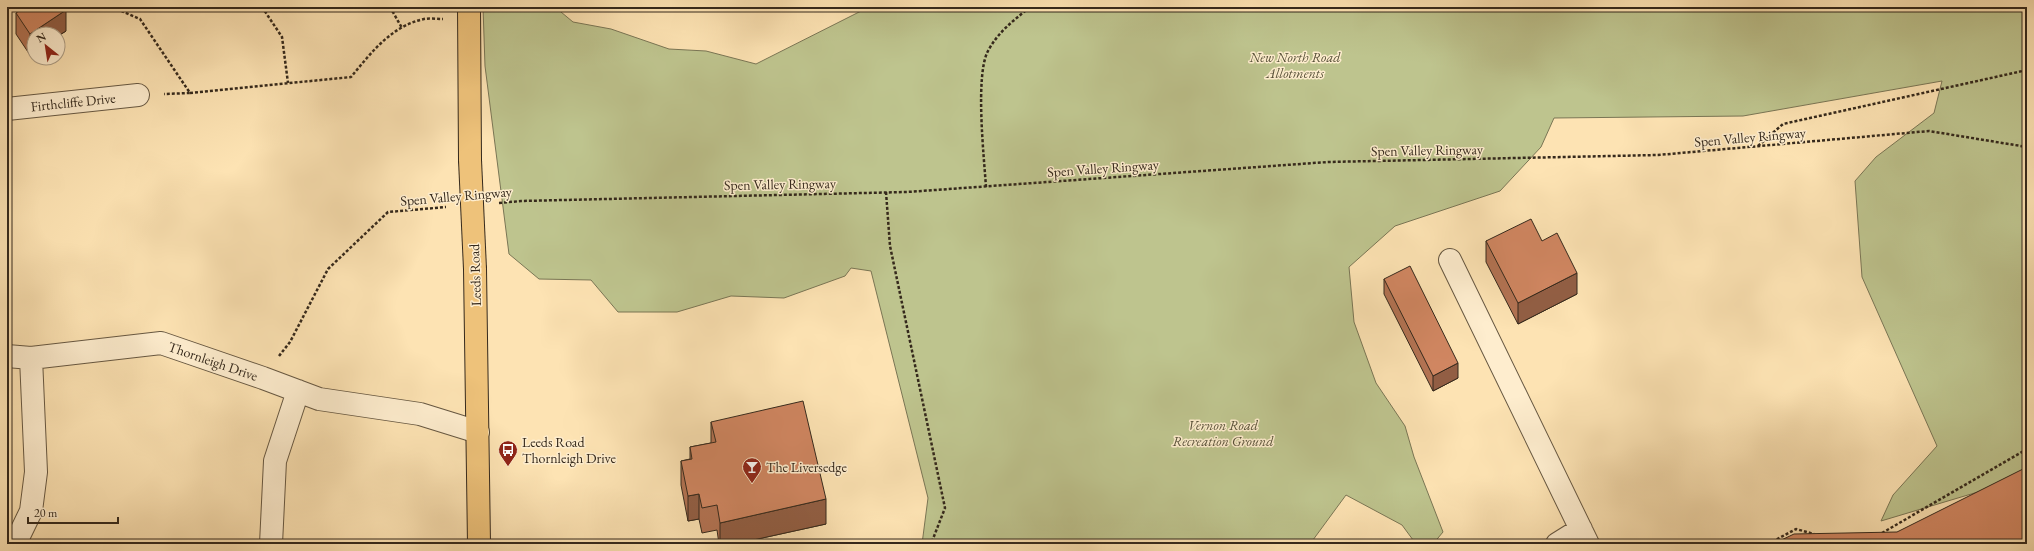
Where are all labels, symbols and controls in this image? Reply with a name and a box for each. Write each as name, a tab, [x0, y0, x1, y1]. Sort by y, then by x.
north arrow	[26, 26, 66, 66]
text: N	[34, 29, 48, 46]
park label: New North Road Allotments	[1249, 48, 1341, 82]
street label: Firthcliffe Drive	[30, 89, 117, 115]
street label: Spen Valley Ringway	[1693, 123, 1807, 151]
street label: Spen Valley Ringway	[1371, 140, 1484, 160]
street label: Spen Valley Ringway	[1047, 155, 1160, 181]
street label: Spen Valley Ringway	[724, 174, 837, 194]
street label: Spen Valley Ringway	[399, 182, 513, 210]
street label: Leeds Road	[465, 243, 485, 307]
street label: Thornleigh Drive	[166, 337, 261, 385]
park label: Vernon Road Recreation Ground	[1173, 416, 1274, 450]
place label: Leeds Road Thornleigh Drive	[522, 433, 616, 467]
bus stop icon: Leeds Road Thornleigh Drive	[497, 439, 519, 467]
bar icon: The Liversedge	[741, 456, 763, 484]
place label: The Liversedge	[766, 458, 847, 476]
scale bar	[28, 499, 118, 525]
text: 20 m	[34, 505, 58, 521]

